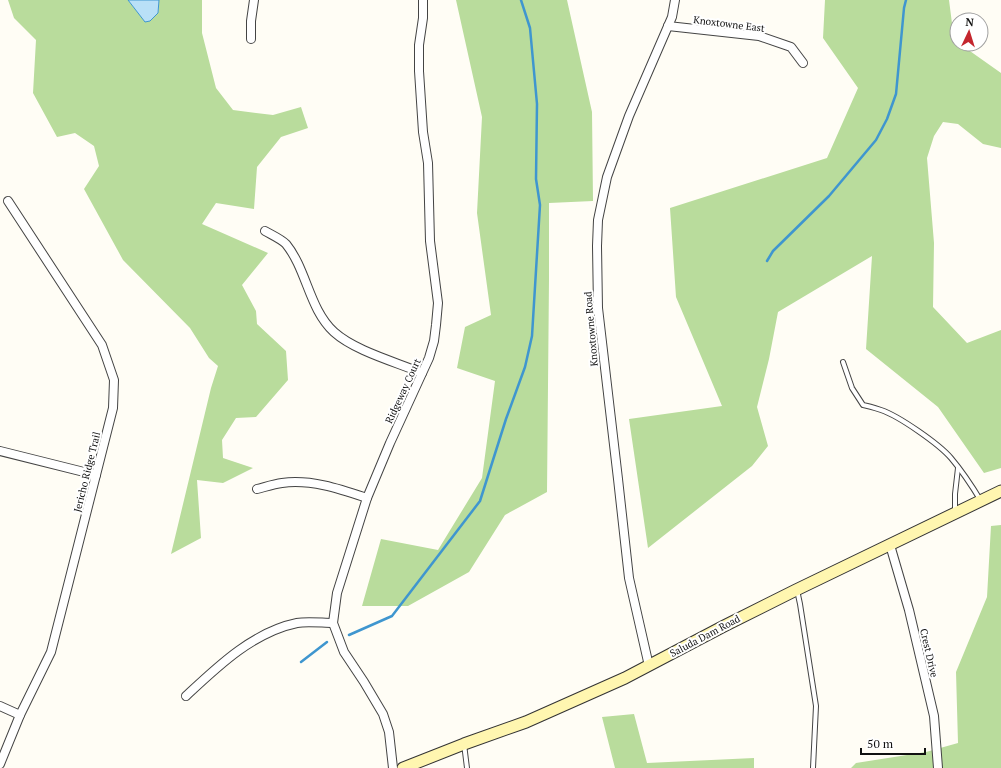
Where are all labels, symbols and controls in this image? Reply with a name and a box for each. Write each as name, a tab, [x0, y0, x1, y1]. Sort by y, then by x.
north arrow	[949, 12, 989, 52]
street label: Knoxtowne East	[693, 13, 766, 35]
text: N	[965, 15, 975, 29]
street label: Knoxtowne Road	[581, 291, 601, 367]
street label: Ridgeway Court	[382, 356, 424, 425]
street label: Jericho Ridge Trail	[71, 431, 103, 513]
street label: Saluda Dam Road	[668, 612, 743, 660]
street label: Crest Drive	[917, 627, 941, 679]
scale bar	[861, 730, 925, 756]
text: 50 m	[867, 736, 894, 751]

